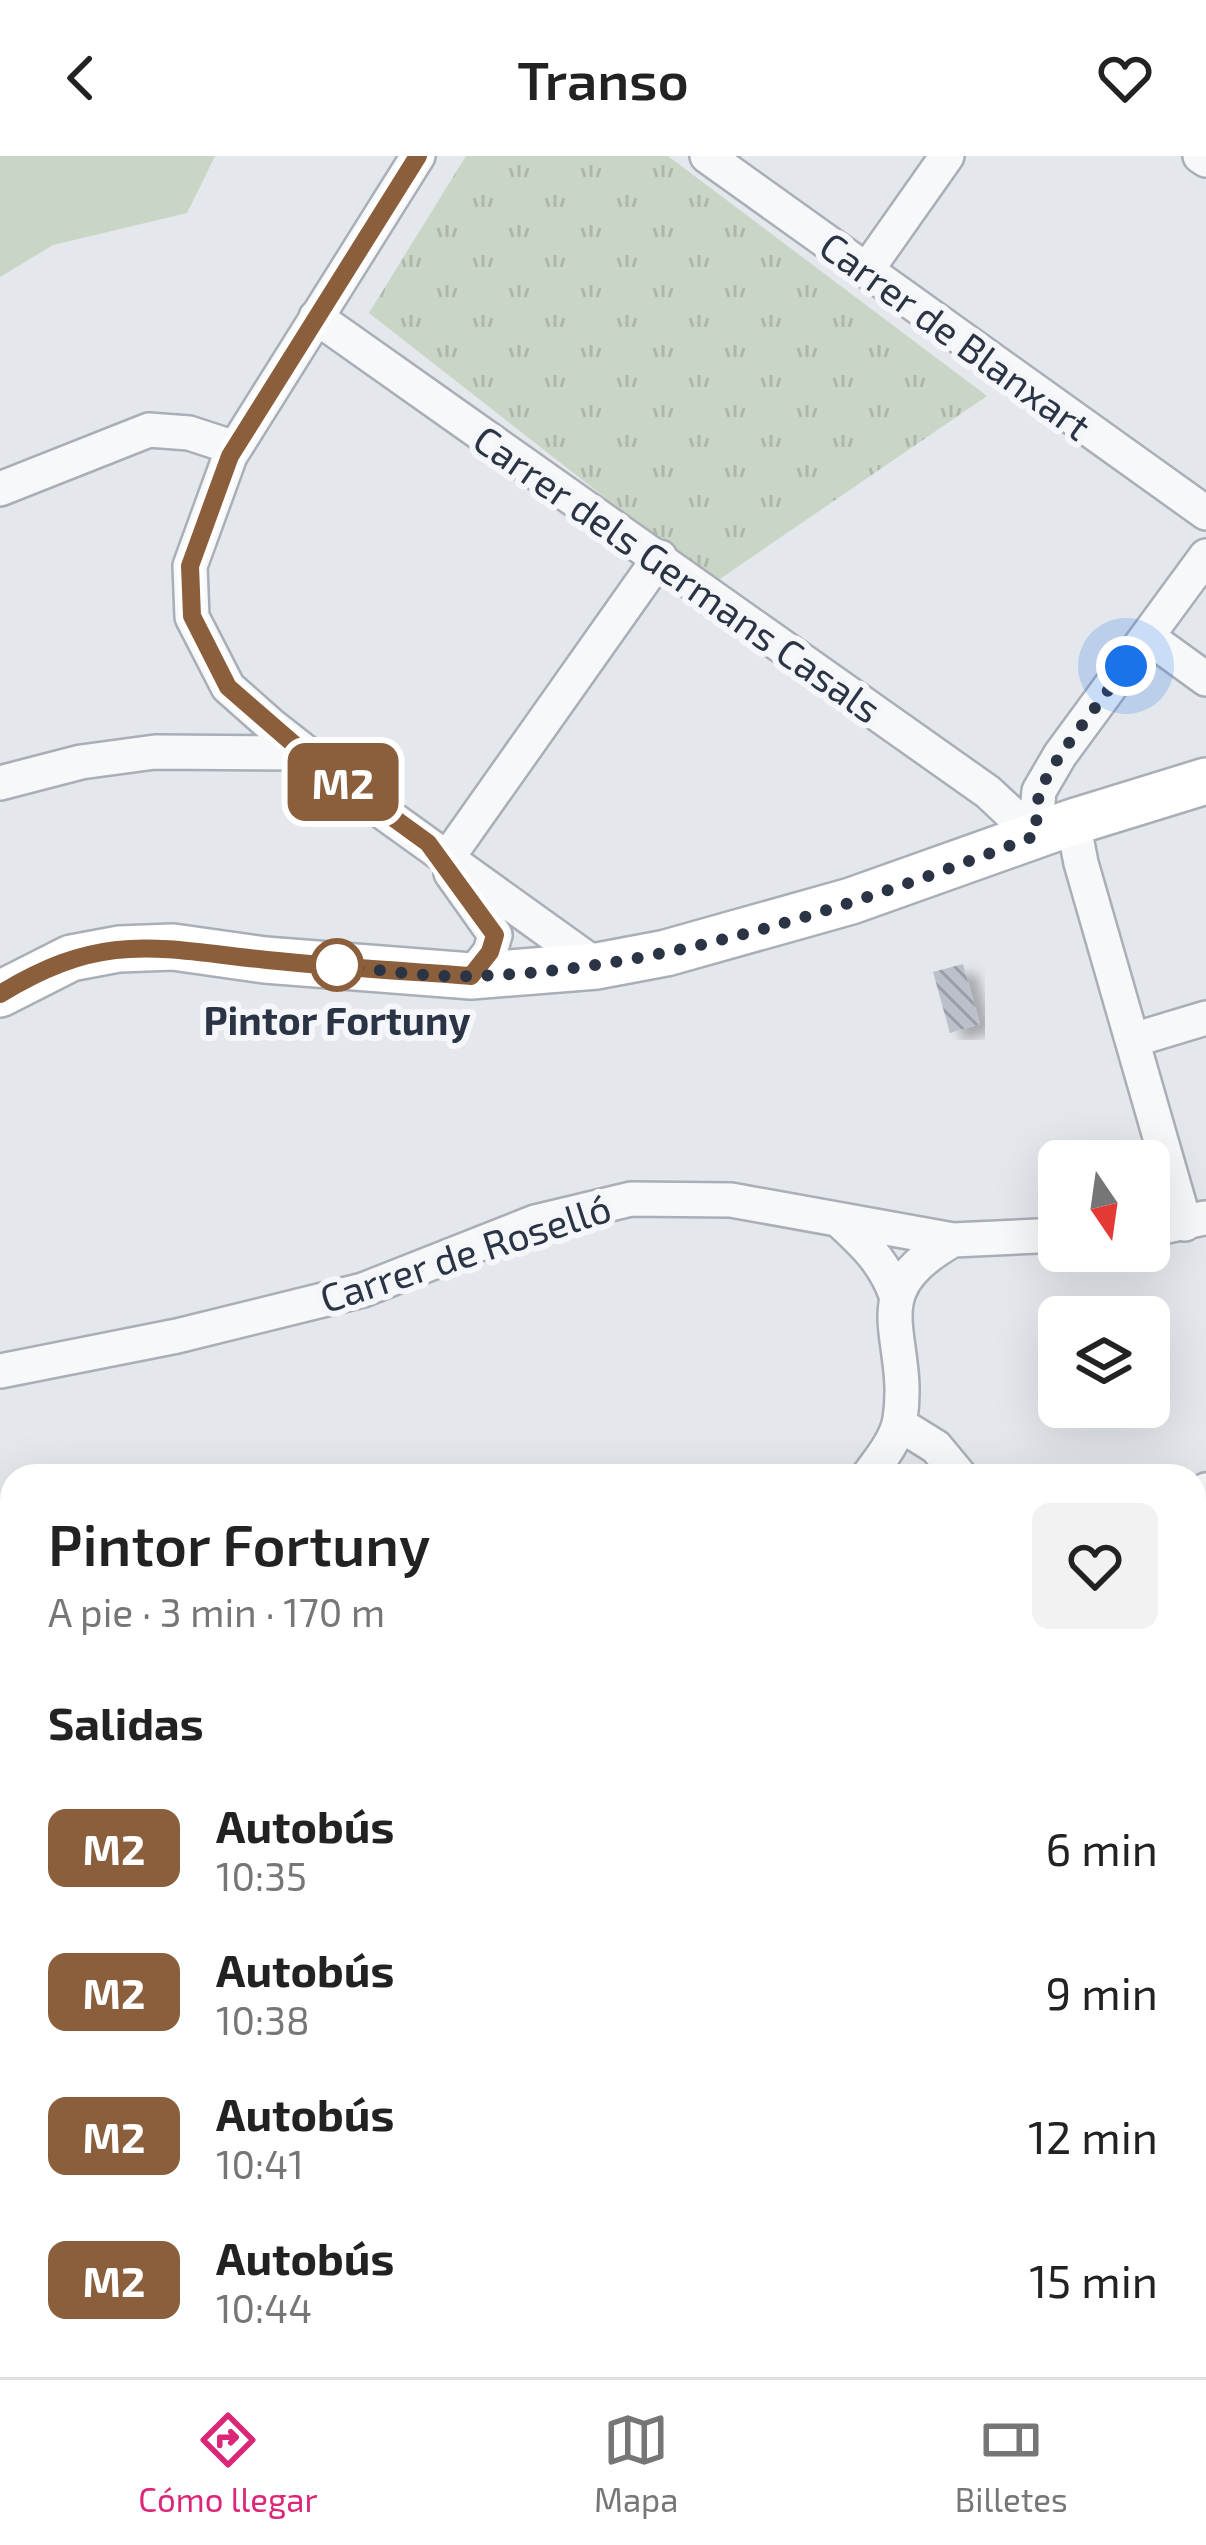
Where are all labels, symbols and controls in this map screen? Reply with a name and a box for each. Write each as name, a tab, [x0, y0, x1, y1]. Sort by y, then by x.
icon: back	[48, 45, 114, 111]
icon: heart	[1092, 45, 1158, 111]
text: Transo	[517, 46, 689, 111]
street label: Carrer de Blanxart	[811, 221, 1101, 449]
street label: Carrer dels Germans Casals	[465, 414, 891, 732]
your location	[1096, 636, 1156, 696]
line badge: M2	[289, 743, 397, 821]
text: M2	[312, 757, 374, 807]
marker: Pintor Fortuny	[312, 940, 362, 990]
place label: Pintor Fortuny	[203, 996, 471, 1044]
north arrow	[1038, 1140, 1170, 1272]
map controls	[1038, 1140, 1170, 1428]
street label: Carrer de Roselló	[314, 1183, 616, 1321]
button: layers	[1038, 1296, 1170, 1428]
button: heart	[1032, 1503, 1158, 1629]
text: Pintor Fortuny	[48, 1509, 430, 1577]
text: A pie · 3 min · 170 m	[48, 1588, 385, 1635]
text: Salidas	[48, 1695, 204, 1749]
text: Autobús	[216, 1798, 394, 1852]
text: 6 min	[1045, 1821, 1158, 1875]
text: M2	[83, 1823, 145, 1873]
text: 10:35	[216, 1852, 307, 1899]
text: Autobús	[216, 1942, 394, 1996]
text: 9 min	[1045, 1965, 1158, 2019]
text: M2	[83, 1967, 145, 2017]
text: 10:38	[216, 1996, 310, 2043]
text: Autobús	[216, 2086, 394, 2140]
text: 12 min	[1028, 2109, 1158, 2163]
text: M2	[83, 2111, 145, 2161]
text: 10:41	[216, 2140, 304, 2187]
text: Autobús	[216, 2230, 394, 2284]
text: 15 min	[1029, 2253, 1158, 2307]
text: M2	[83, 2255, 145, 2305]
text: 10:44	[216, 2284, 312, 2331]
tab: Cómo llegar	[138, 2407, 318, 2519]
tab: Mapa	[594, 2407, 678, 2519]
tab: Billetes	[955, 2407, 1068, 2519]

